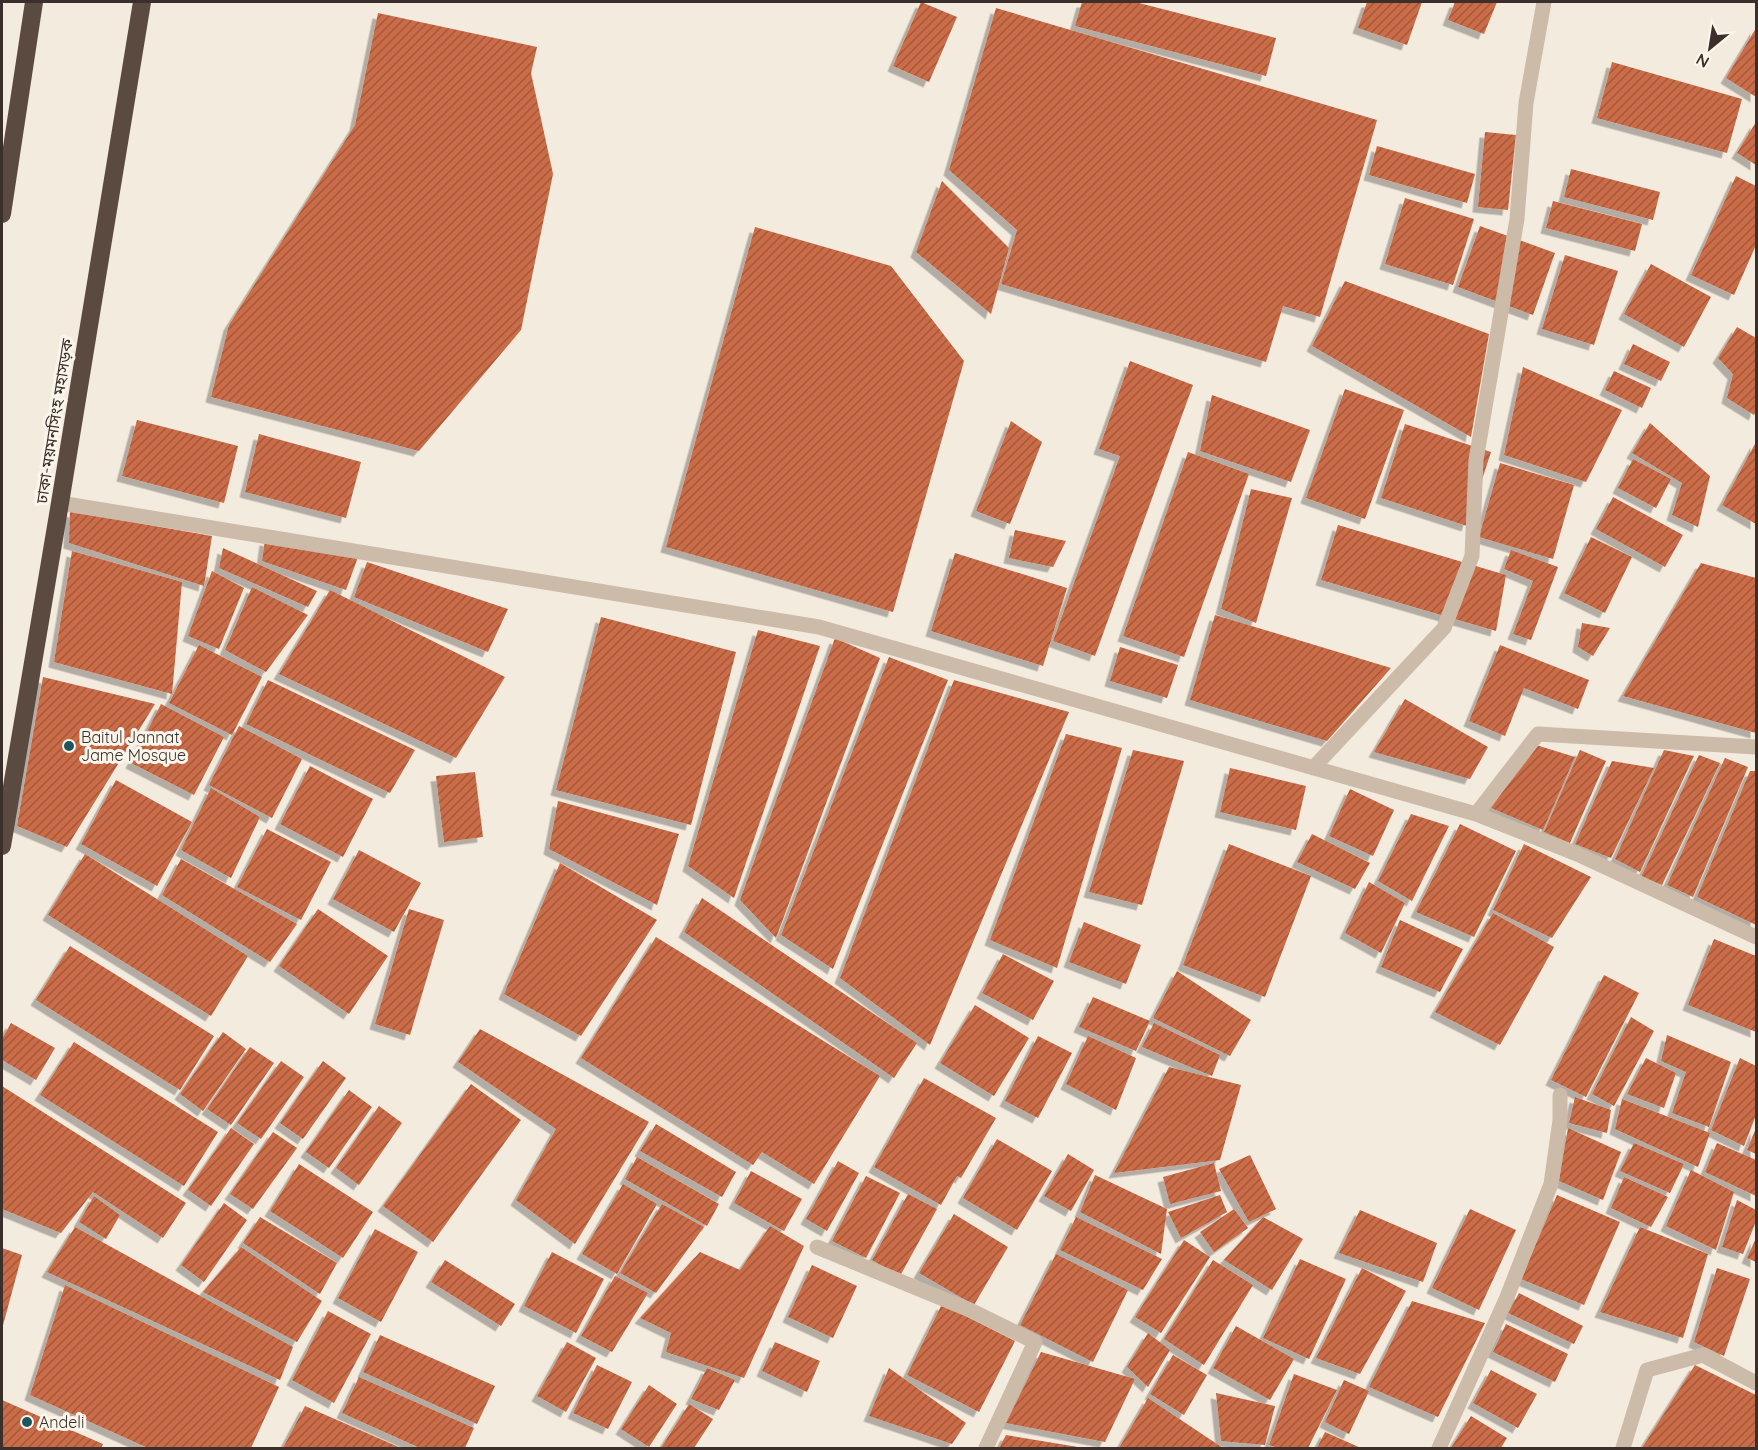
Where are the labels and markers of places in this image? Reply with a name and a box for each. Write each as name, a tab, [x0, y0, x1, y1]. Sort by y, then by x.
place label: Baitul Jannat Jame Mosque	[81, 727, 186, 765]
marker: Baitul Jannat Jame Mosque	[62, 739, 76, 753]
place label: Andeli	[39, 1412, 84, 1432]
marker: Andeli	[20, 1415, 34, 1429]

